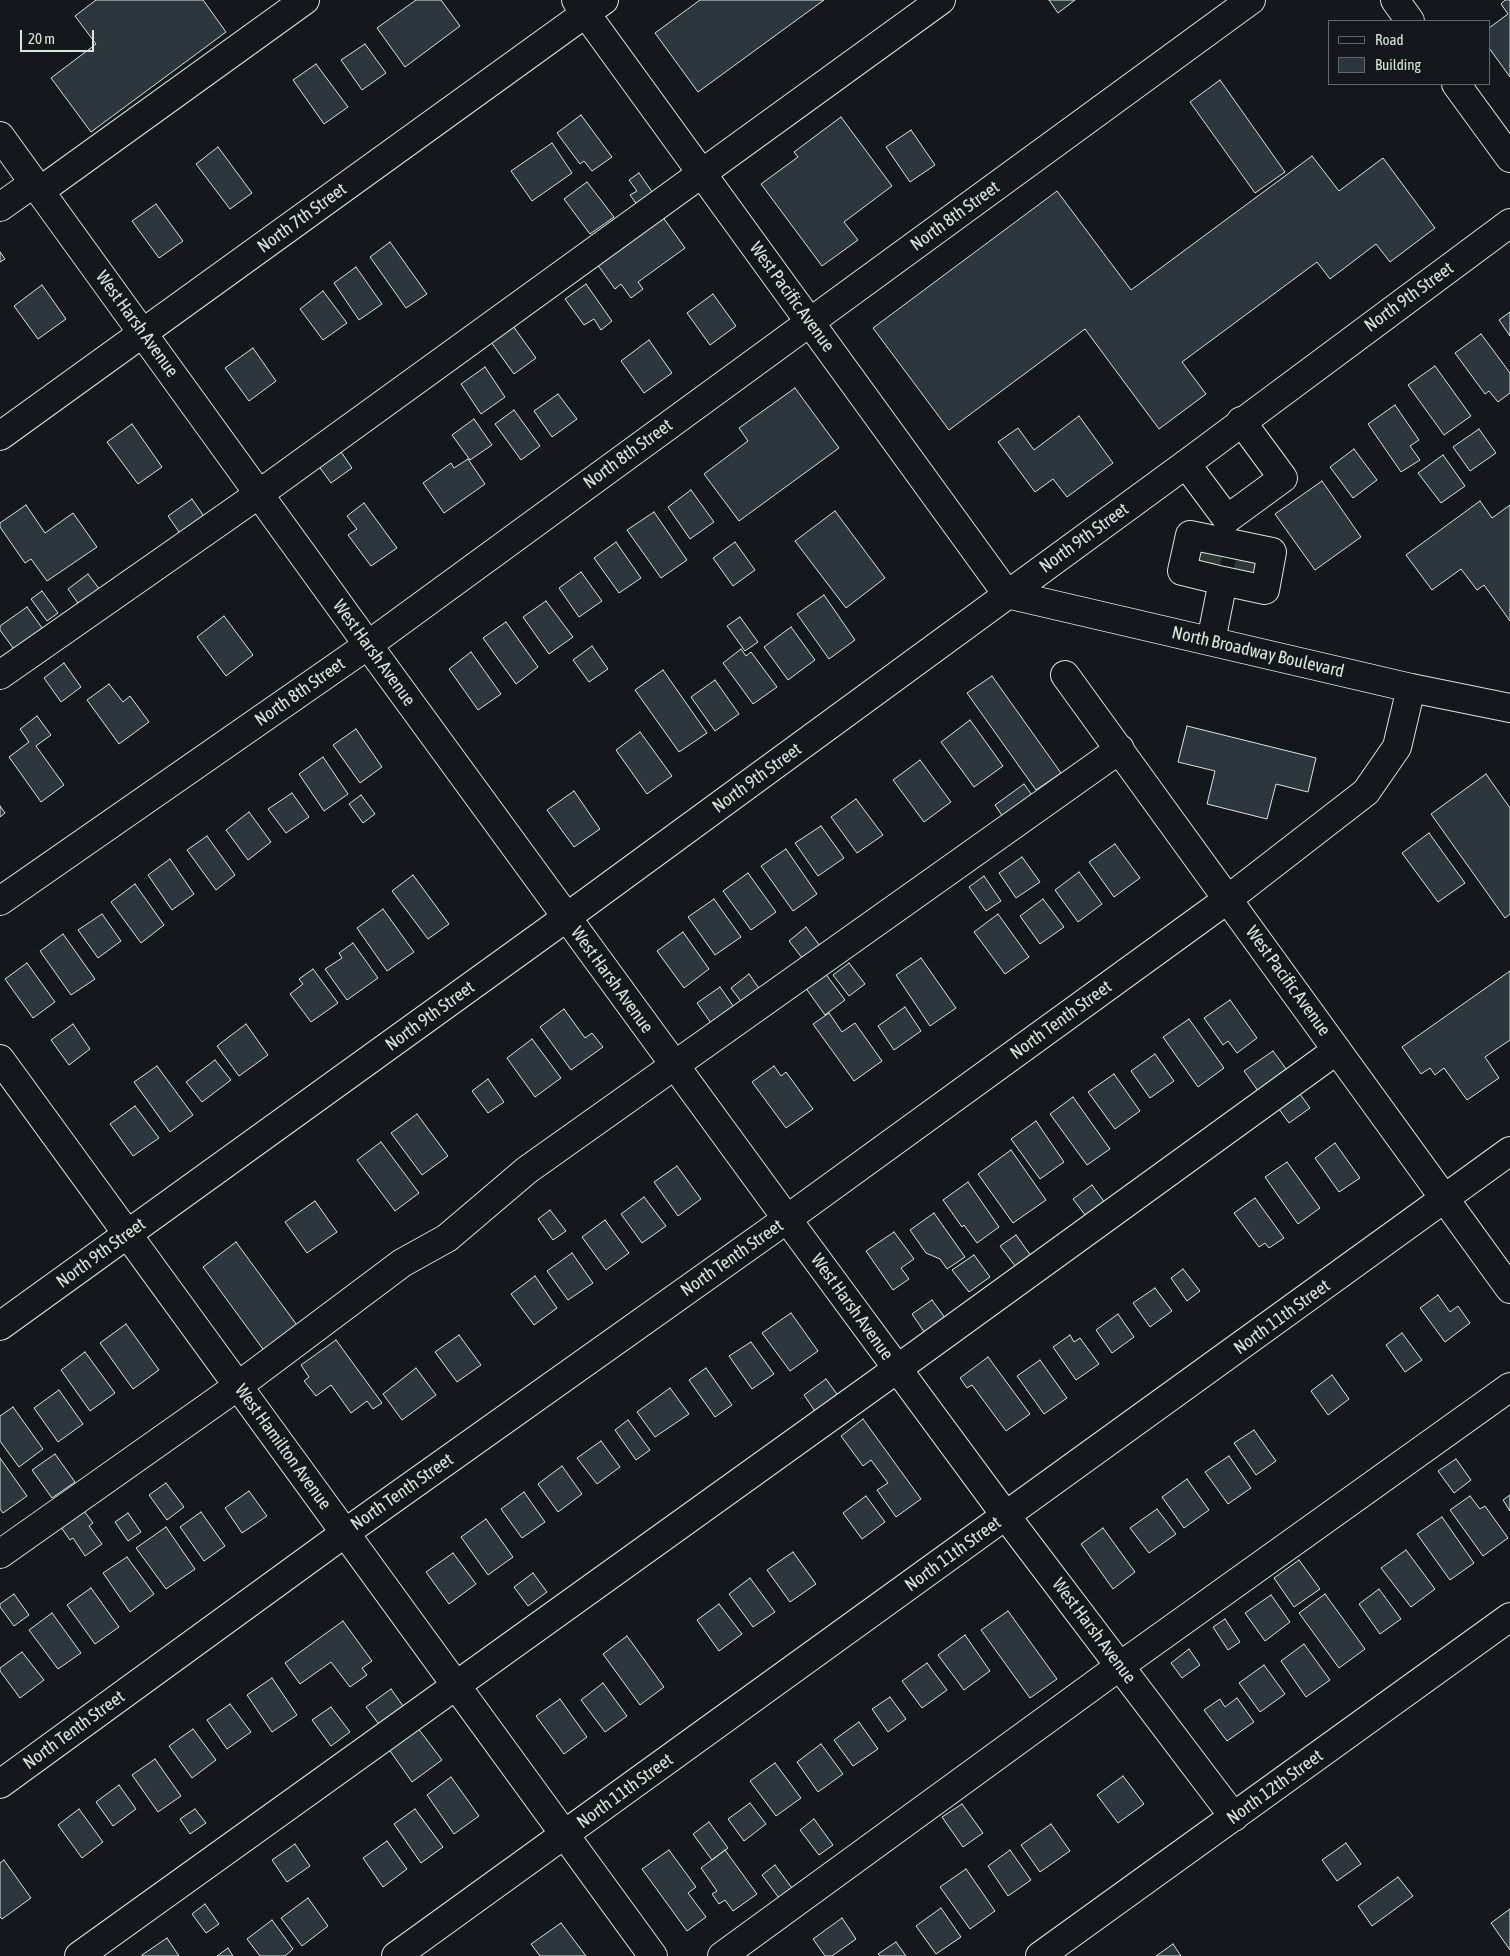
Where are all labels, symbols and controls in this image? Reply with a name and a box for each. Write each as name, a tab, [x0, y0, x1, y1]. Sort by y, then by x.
scale bar	[22, 20, 96, 52]
legend	[1328, 20, 1490, 85]
text: 20 m	[28, 30, 55, 47]
text: Road	[1375, 31, 1404, 48]
text: Building	[1375, 56, 1421, 73]
street label: North 8th Street	[906, 176, 1004, 256]
street label: North 7th Street	[253, 178, 351, 258]
street label: West Pacific Avenue	[745, 238, 839, 356]
street label: North 9th Street	[1360, 257, 1458, 337]
street label: West Harsh Avenue	[91, 267, 183, 381]
street label: North 8th Street	[579, 414, 677, 494]
street label: North 9th Street	[1035, 498, 1133, 578]
street label: West Harsh Avenue	[328, 596, 420, 710]
street label: North Broadway Boulevard	[1170, 622, 1346, 682]
street label: North 8th Street	[251, 653, 349, 731]
street label: North 9th Street	[708, 738, 806, 818]
street label: West Pacific Avenue	[1241, 922, 1335, 1040]
street label: West Harsh Avenue	[566, 923, 658, 1037]
street label: North 9th Street	[381, 976, 479, 1056]
street label: North Tenth Street	[1006, 976, 1116, 1064]
street label: North 9th Street	[52, 1213, 150, 1293]
street label: North Tenth Street	[677, 1215, 787, 1301]
street label: West Harsh Avenue	[806, 1250, 898, 1364]
street label: North 11th Street	[1230, 1275, 1334, 1359]
street label: West Hamilton Avenue	[230, 1380, 336, 1514]
street label: North Tenth Street	[347, 1449, 457, 1535]
street label: North 11th Street	[901, 1512, 1005, 1596]
street label: West Harsh Avenue	[1047, 1574, 1141, 1688]
street label: North Tenth Street	[19, 1686, 129, 1774]
street label: North 12th Street	[1223, 1745, 1327, 1829]
street label: North 11th Street	[573, 1749, 677, 1833]

